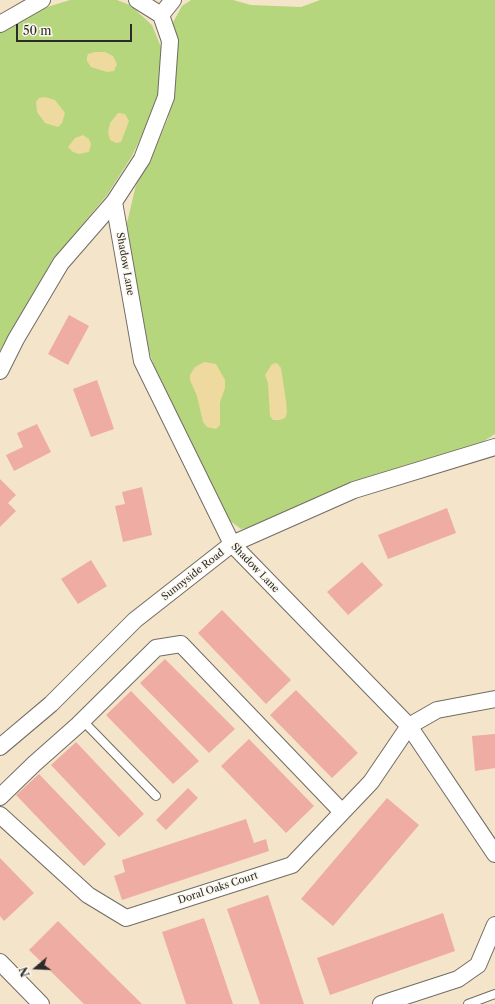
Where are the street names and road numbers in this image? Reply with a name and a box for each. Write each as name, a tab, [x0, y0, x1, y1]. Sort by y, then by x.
street label: Shadow Lane	[114, 231, 136, 297]
street label: Shadow Lane	[228, 541, 282, 595]
street label: Sunnyside Road	[159, 547, 227, 603]
street label: Doral Oaks Court	[176, 869, 260, 907]

